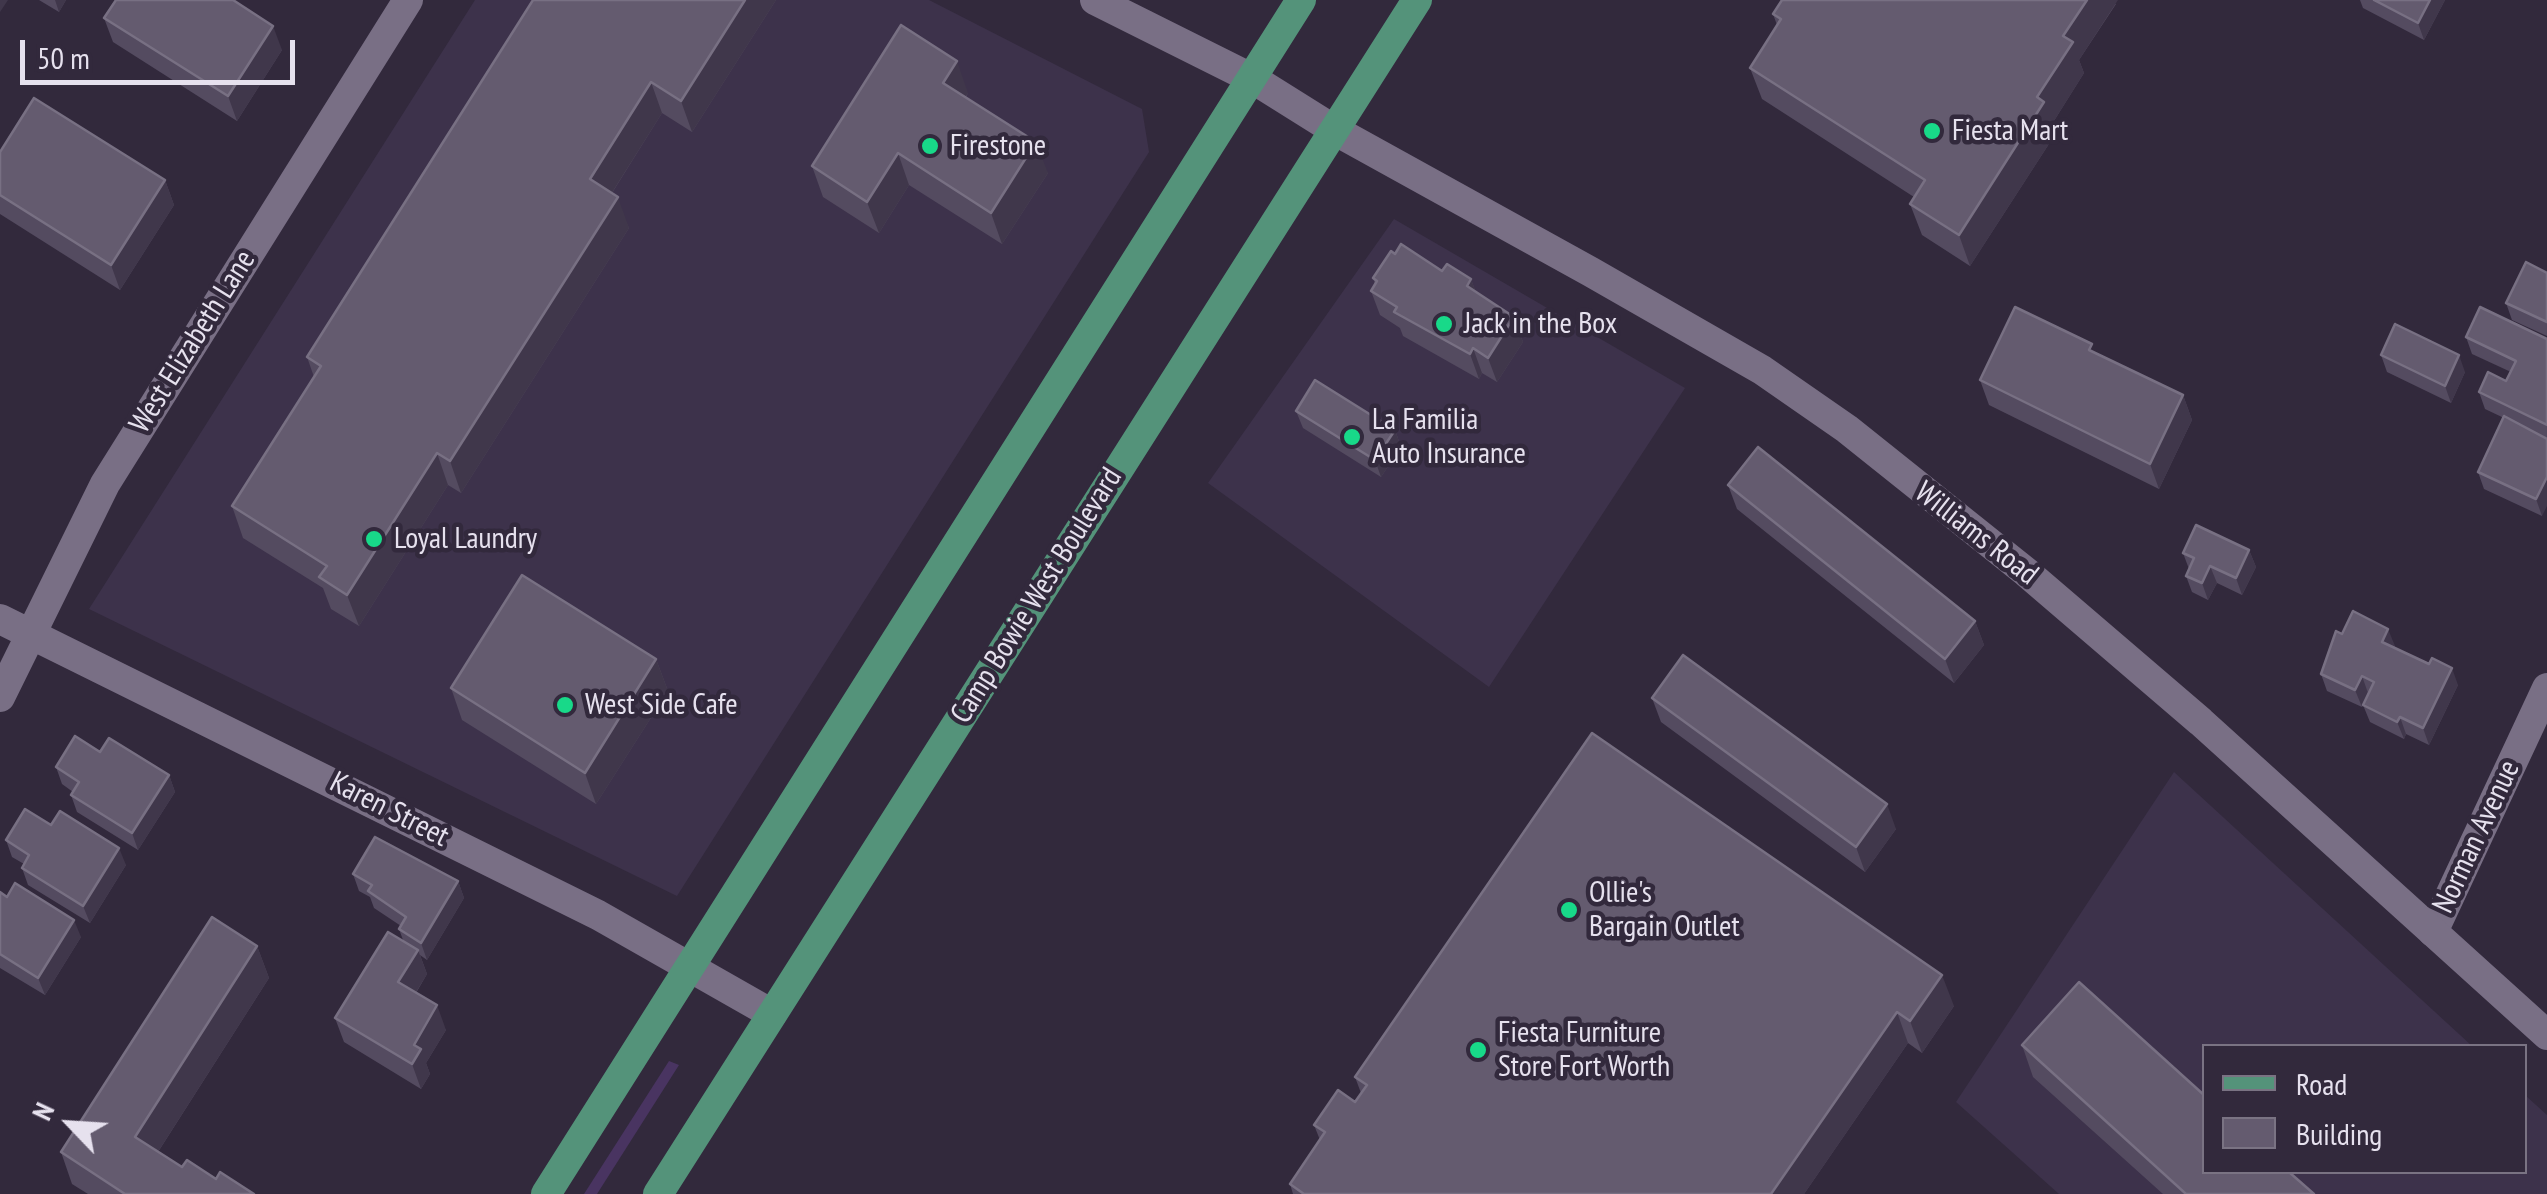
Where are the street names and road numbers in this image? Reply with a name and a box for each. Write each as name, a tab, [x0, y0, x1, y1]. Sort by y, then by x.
street label: West Elizabeth Lane	[123, 244, 263, 440]
street label: Camp Bowie West Boulevard	[944, 462, 1130, 730]
street label: Williams Road	[1907, 475, 2045, 593]
street label: Norman Avenue	[2426, 755, 2528, 919]
street label: Karen Street	[324, 765, 454, 855]

